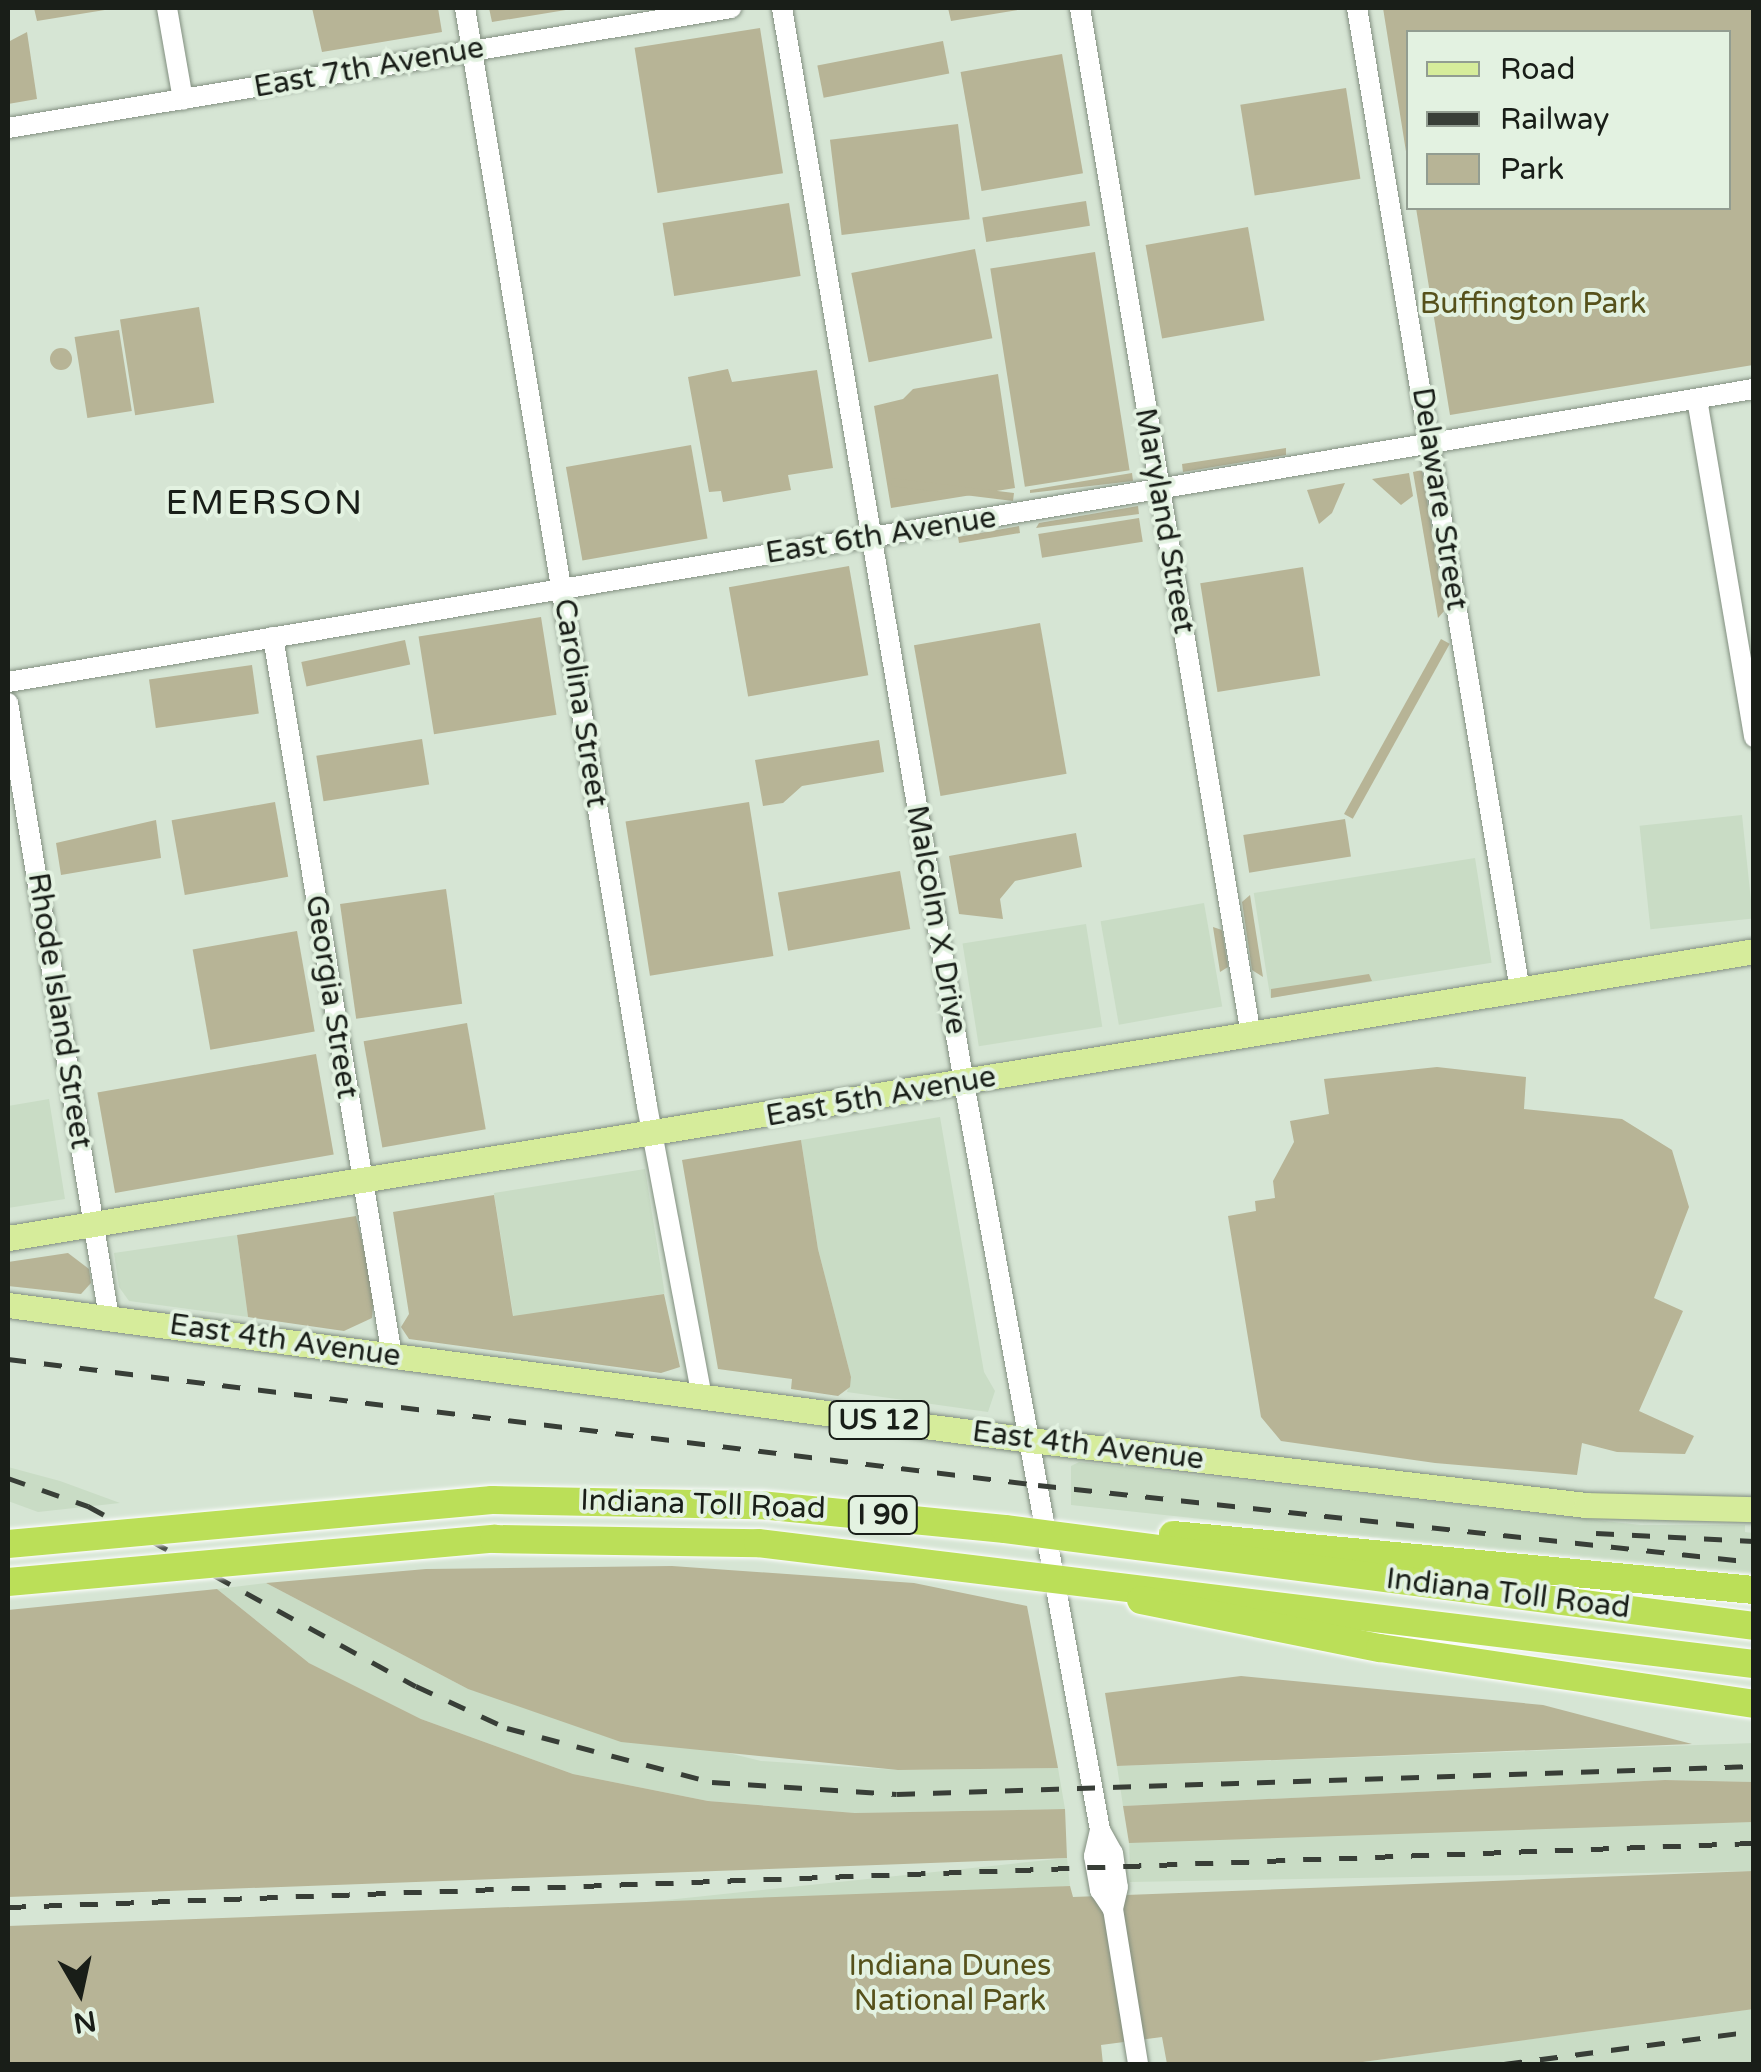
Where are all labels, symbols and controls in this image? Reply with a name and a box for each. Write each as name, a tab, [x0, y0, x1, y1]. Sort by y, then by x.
street label: East 7th Avenue	[251, 30, 487, 106]
legend	[1406, 30, 1731, 210]
text: Road	[1500, 51, 1575, 88]
text: Railway	[1500, 101, 1609, 138]
text: Park	[1500, 151, 1564, 188]
park label: Buffington Park	[1420, 286, 1646, 322]
street label: Delaware Street	[1404, 385, 1474, 613]
street label: Maryland Street	[1126, 405, 1202, 637]
district label: EMERSON	[166, 482, 364, 524]
street label: East 6th Avenue	[763, 500, 999, 572]
street label: Carolina Street	[546, 596, 614, 810]
street label: Malcolm X Drive	[898, 803, 974, 1037]
street label: Rhode Island Street	[19, 870, 99, 1152]
street label: Georgia Street	[297, 893, 365, 1101]
street label: East 5th Avenue	[763, 1059, 999, 1135]
street label: East 4th Avenue	[167, 1307, 403, 1375]
road number: US 12	[826, 1397, 932, 1443]
street label: East 4th Avenue	[970, 1414, 1206, 1478]
street label: Indiana Toll Road	[580, 1483, 826, 1527]
road number: I 90	[846, 1492, 920, 1538]
street label: Indiana Toll Road	[1384, 1561, 1632, 1627]
north arrow	[30, 1942, 130, 2042]
park label: Indiana Dunes National Park	[849, 1948, 1051, 2018]
text: N	[71, 2003, 98, 2040]

